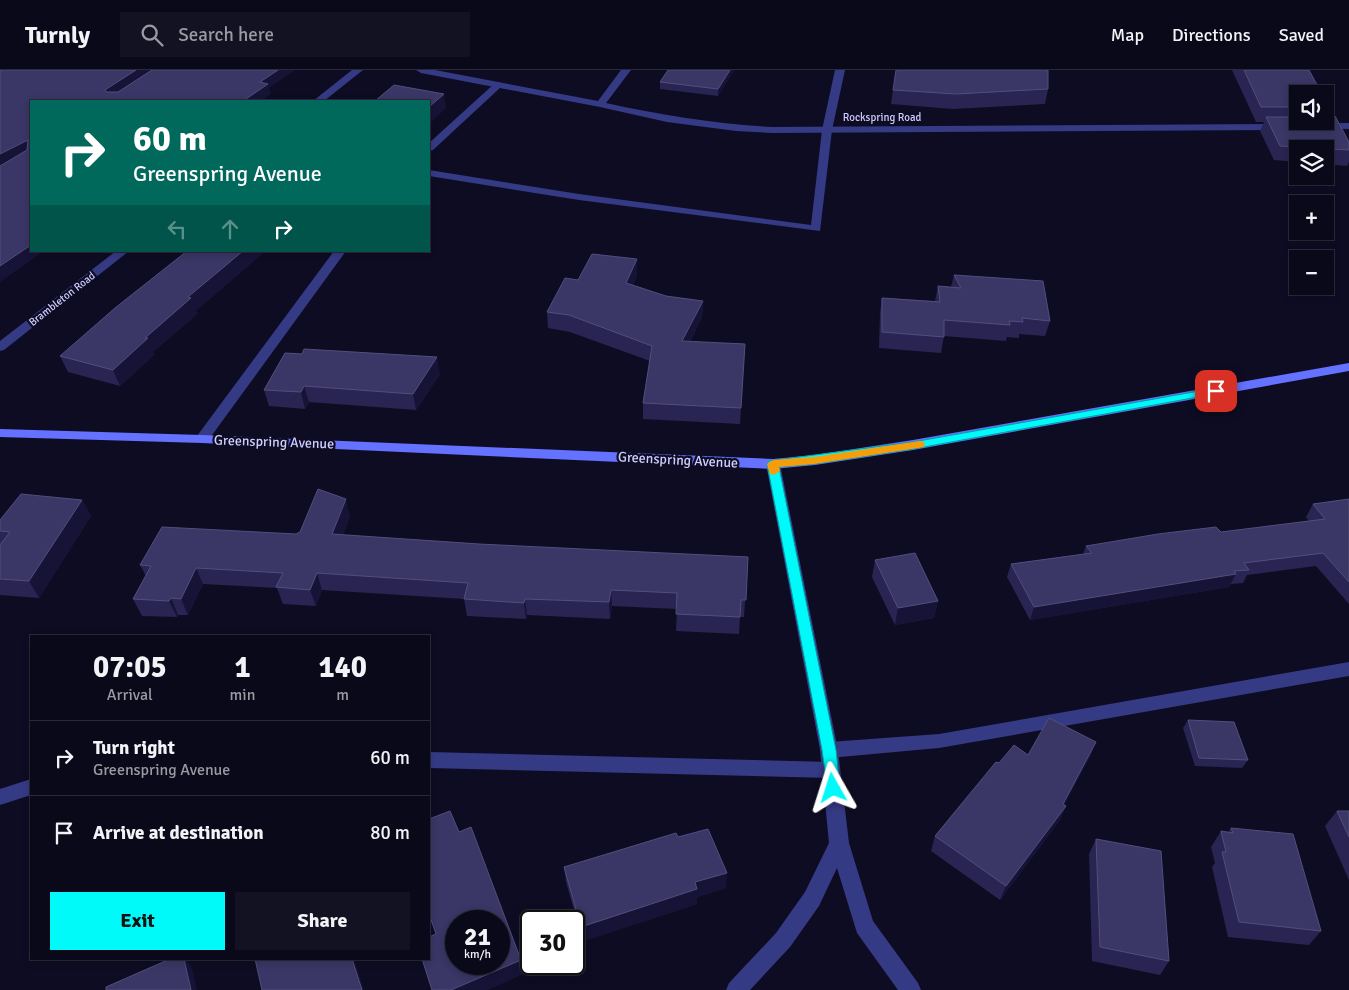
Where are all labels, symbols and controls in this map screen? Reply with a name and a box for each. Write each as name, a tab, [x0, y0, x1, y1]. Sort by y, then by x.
search box	[120, 12, 470, 57]
text: Turnly	[25, 20, 90, 50]
icon: search	[138, 21, 166, 49]
text: Search here	[178, 23, 274, 47]
text: Map	[1111, 24, 1144, 46]
text: Directions	[1172, 24, 1251, 46]
text: Saved	[1279, 24, 1324, 46]
map controls	[1289, 85, 1334, 295]
button: sound	[1289, 85, 1334, 130]
street label: Rockspring Road	[843, 111, 921, 124]
text: 60 m	[133, 117, 207, 160]
icon: right	[50, 120, 115, 185]
button: layers	[1289, 140, 1334, 185]
text: Greenspring Avenue	[133, 160, 322, 187]
button: +	[1289, 195, 1334, 240]
icon: left	[163, 215, 191, 243]
icon: ahead	[216, 215, 244, 243]
icon: right	[269, 215, 297, 243]
button: −	[1289, 250, 1334, 295]
street label: Brambleton Road	[26, 269, 98, 329]
pin	[1195, 370, 1237, 412]
icon: arrive	[1202, 377, 1230, 405]
street label: Greenspring Avenue	[214, 431, 334, 453]
street label: Greenspring Avenue	[618, 448, 738, 472]
text: 07:05	[93, 649, 167, 686]
text: 1	[234, 649, 251, 686]
text: 140	[318, 649, 367, 686]
text: Arrival	[107, 685, 153, 705]
text: min	[230, 685, 255, 705]
text: m	[336, 685, 349, 705]
text: Turn right	[93, 736, 175, 760]
icon: right	[50, 744, 78, 772]
text: 60 m	[370, 746, 410, 770]
text: Greenspring Avenue	[93, 760, 230, 780]
position arrow	[806, 761, 858, 813]
icon: arrive	[50, 819, 78, 847]
text: Arrive at destination	[93, 821, 264, 845]
text: 80 m	[370, 821, 410, 845]
button: Exit	[50, 892, 225, 950]
button: Share	[235, 892, 410, 950]
speed limit sign: 30	[520, 910, 585, 975]
text: 21	[464, 921, 491, 952]
text: km/h	[464, 947, 491, 962]

